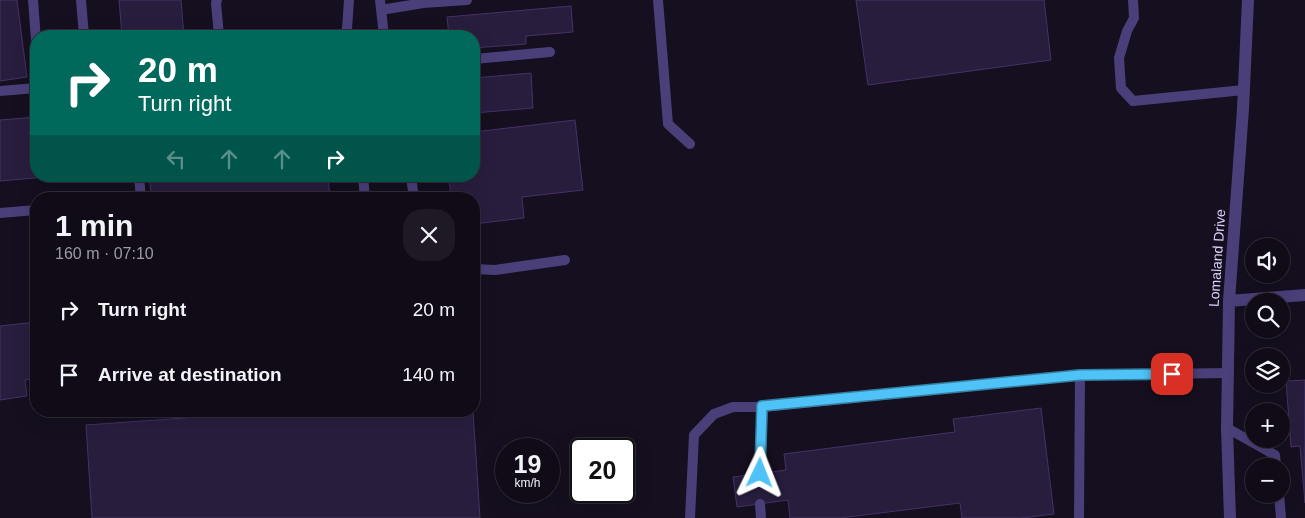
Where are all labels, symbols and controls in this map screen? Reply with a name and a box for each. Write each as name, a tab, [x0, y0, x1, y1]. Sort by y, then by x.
icon: right	[55, 50, 120, 115]
text: 20 m	[138, 50, 218, 89]
text: Turn right	[138, 91, 231, 116]
icon: left	[162, 145, 190, 173]
icon: ahead	[215, 145, 243, 173]
icon: ahead	[268, 145, 296, 173]
icon: right	[321, 145, 349, 173]
street label: Lomaland Drive	[1206, 208, 1228, 307]
text: 1 min	[55, 209, 133, 242]
button: close	[403, 209, 455, 261]
map controls	[1245, 238, 1290, 503]
button: sound	[1245, 238, 1290, 283]
text: 160 m · 07:10	[55, 245, 154, 262]
button: search	[1245, 293, 1290, 338]
icon: right	[55, 296, 83, 324]
text: Turn right	[98, 299, 186, 320]
text: 20 m	[413, 299, 455, 320]
button: layers	[1245, 348, 1290, 393]
pin	[1151, 353, 1193, 395]
icon: arrive	[1158, 360, 1186, 388]
icon: arrive	[55, 361, 83, 389]
text: Arrive at destination	[98, 364, 282, 385]
text: 140 m	[402, 364, 455, 385]
button: +	[1245, 403, 1290, 448]
speed limit sign: 20	[570, 438, 635, 503]
position arrow	[733, 446, 785, 498]
text: 19	[514, 450, 541, 478]
button: −	[1245, 458, 1290, 503]
text: km/h	[514, 476, 541, 490]

